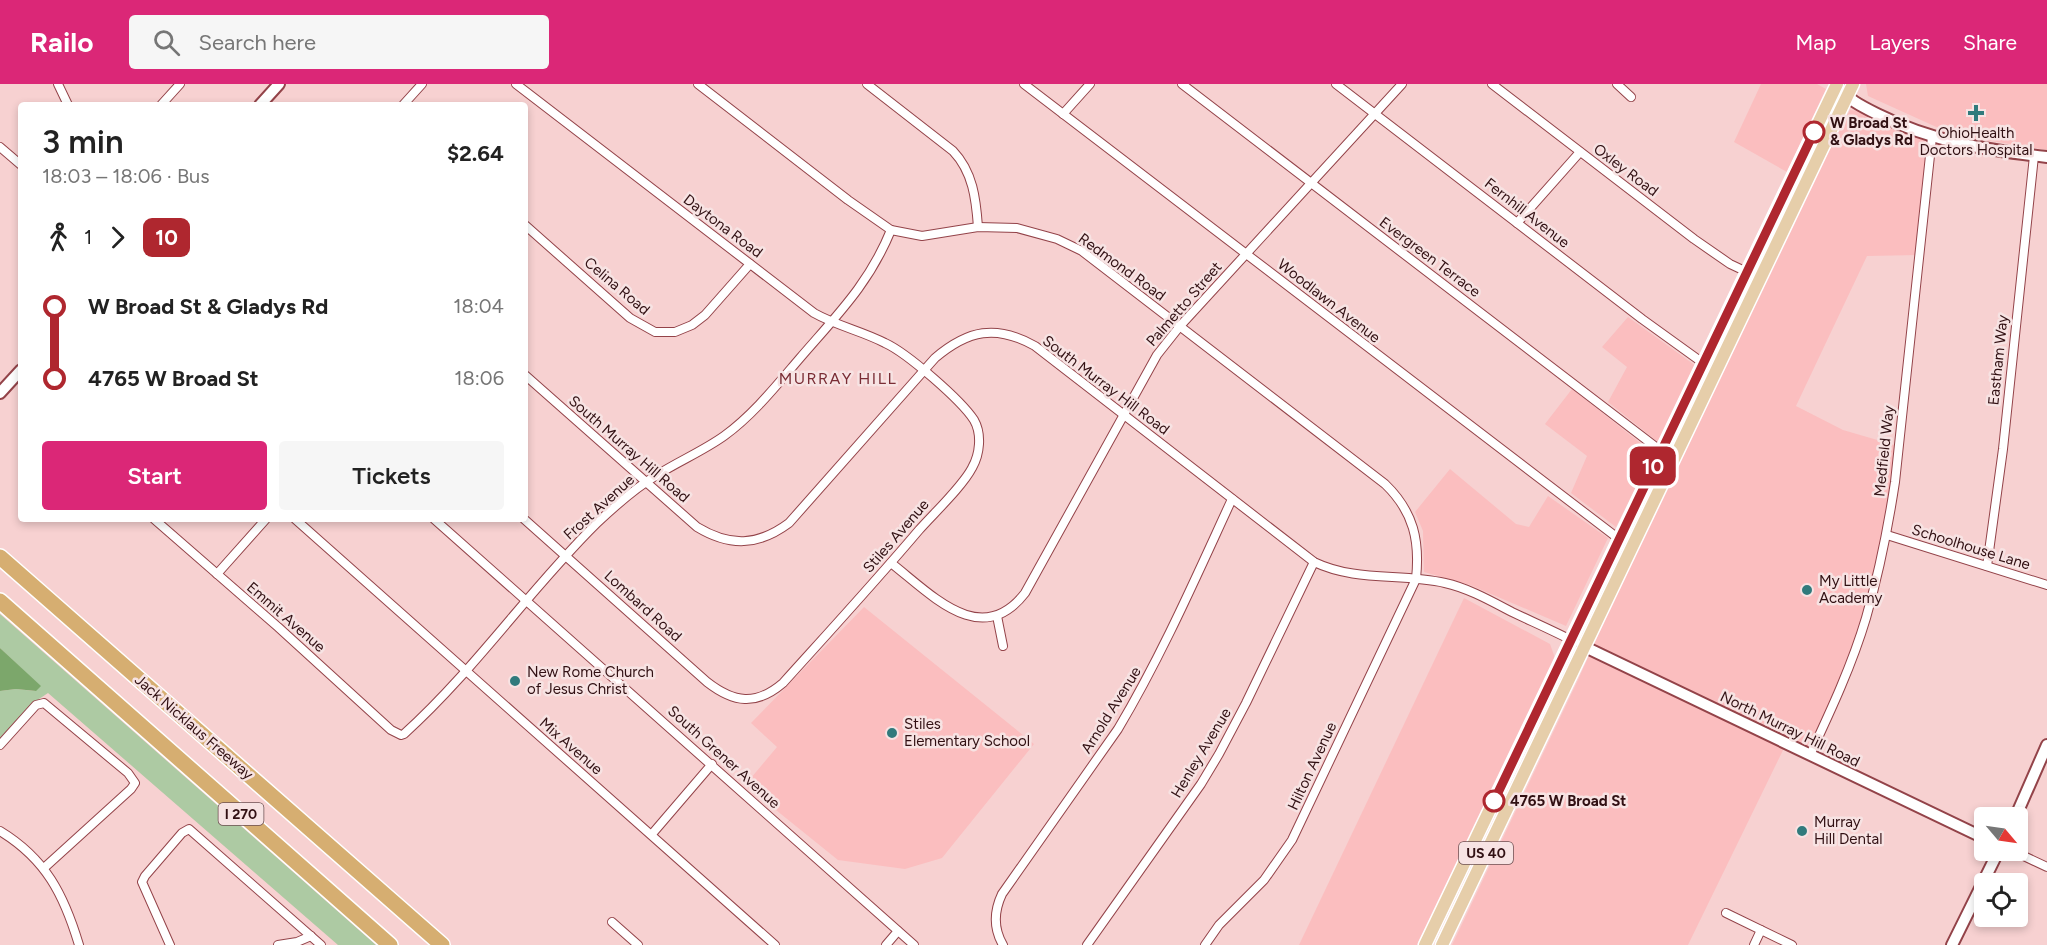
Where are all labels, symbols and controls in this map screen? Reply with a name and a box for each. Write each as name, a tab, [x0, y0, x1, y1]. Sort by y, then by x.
search box	[129, 15, 549, 69]
text: Railo	[30, 25, 93, 59]
icon: search	[150, 26, 183, 59]
text: Search here	[198, 29, 316, 56]
text: Map	[1796, 30, 1836, 55]
text: Layers	[1869, 30, 1930, 55]
text: Share	[1963, 30, 2017, 55]
marker: OhioHealth Doctors Hospital	[1967, 104, 1985, 122]
place label: W Broad St & Gladys Rd	[1830, 114, 1913, 149]
marker: W Broad St & Gladys Rd	[1803, 121, 1825, 143]
text: 3 min	[42, 122, 124, 161]
place label: OhioHealth Doctors Hospital	[1919, 124, 2033, 159]
text: $2.64	[447, 140, 504, 167]
street label: Oxley Road	[1590, 140, 1662, 200]
text: 18:03 – 18:06 · Bus	[42, 164, 210, 188]
street label: Fernhill Avenue	[1481, 174, 1573, 252]
street label: Daytona Road	[680, 190, 766, 262]
street label: Evergreen Terrace	[1376, 213, 1484, 301]
icon: walk	[42, 221, 75, 254]
icon: forward	[101, 221, 134, 254]
text: 1	[84, 225, 92, 249]
text: 10	[155, 225, 178, 250]
street label: Redmond Road	[1075, 229, 1169, 305]
street label: Celina Road	[581, 253, 653, 319]
street label: Woodlawn Avenue	[1274, 255, 1384, 347]
street label: Palmetto Street	[1142, 258, 1226, 350]
text: W Broad St & Gladys Rd	[88, 293, 328, 320]
text: 18:04	[453, 294, 504, 318]
street label: Eastham Way	[1984, 314, 2012, 406]
street label: South Murray Hill Road	[1039, 331, 1173, 439]
text: 4765 W Broad St	[88, 365, 259, 392]
text: 18:06	[454, 366, 504, 390]
district label: MURRAY HILL	[779, 369, 897, 388]
street label: South Murray Hill Road	[565, 392, 693, 506]
street label: Medfield Way	[1870, 404, 1898, 498]
button: Start	[42, 441, 267, 510]
button: Tickets	[279, 441, 504, 510]
line badge: 10	[1626, 446, 1680, 485]
text: 10	[1642, 454, 1664, 479]
street label: Frost Avenue	[560, 471, 638, 543]
street label: Stiles Avenue	[859, 496, 933, 576]
street label: Schoolhouse Lane	[1910, 520, 2032, 574]
street label: Lombard Road	[601, 567, 685, 645]
place label: My Little Academy	[1819, 572, 1882, 607]
street label: Emmit Avenue	[243, 578, 329, 656]
marker: My Little Academy	[1800, 583, 1814, 597]
place label: New Rome Church of Jesus Christ	[527, 663, 654, 698]
street label: Arnold Avenue	[1077, 663, 1145, 757]
street label: Jack Nicklaus Freeway	[131, 671, 257, 783]
marker: New Rome Church of Jesus Christ	[508, 674, 522, 688]
street label: North Murray Hill Road	[1717, 687, 1863, 771]
street label: South Grener Avenue	[664, 702, 784, 812]
street label: Henley Avenue	[1167, 705, 1235, 801]
street label: Mix Avenue	[536, 714, 606, 778]
place label: Stiles Elementary School	[904, 715, 1030, 750]
street label: Hilton Avenue	[1284, 719, 1340, 813]
marker: Stiles Elementary School	[885, 726, 899, 740]
marker: 4765 W Broad St	[1483, 790, 1505, 812]
place label: 4765 W Broad St	[1510, 792, 1626, 810]
road number: I 270	[218, 803, 264, 825]
north arrow	[1974, 807, 2028, 861]
map controls	[1974, 807, 2028, 927]
place label: Murray Hill Dental	[1814, 813, 1883, 848]
marker: Murray Hill Dental	[1795, 824, 1809, 838]
road number: US 40	[1459, 842, 1513, 864]
button: locate	[1974, 873, 2028, 927]

